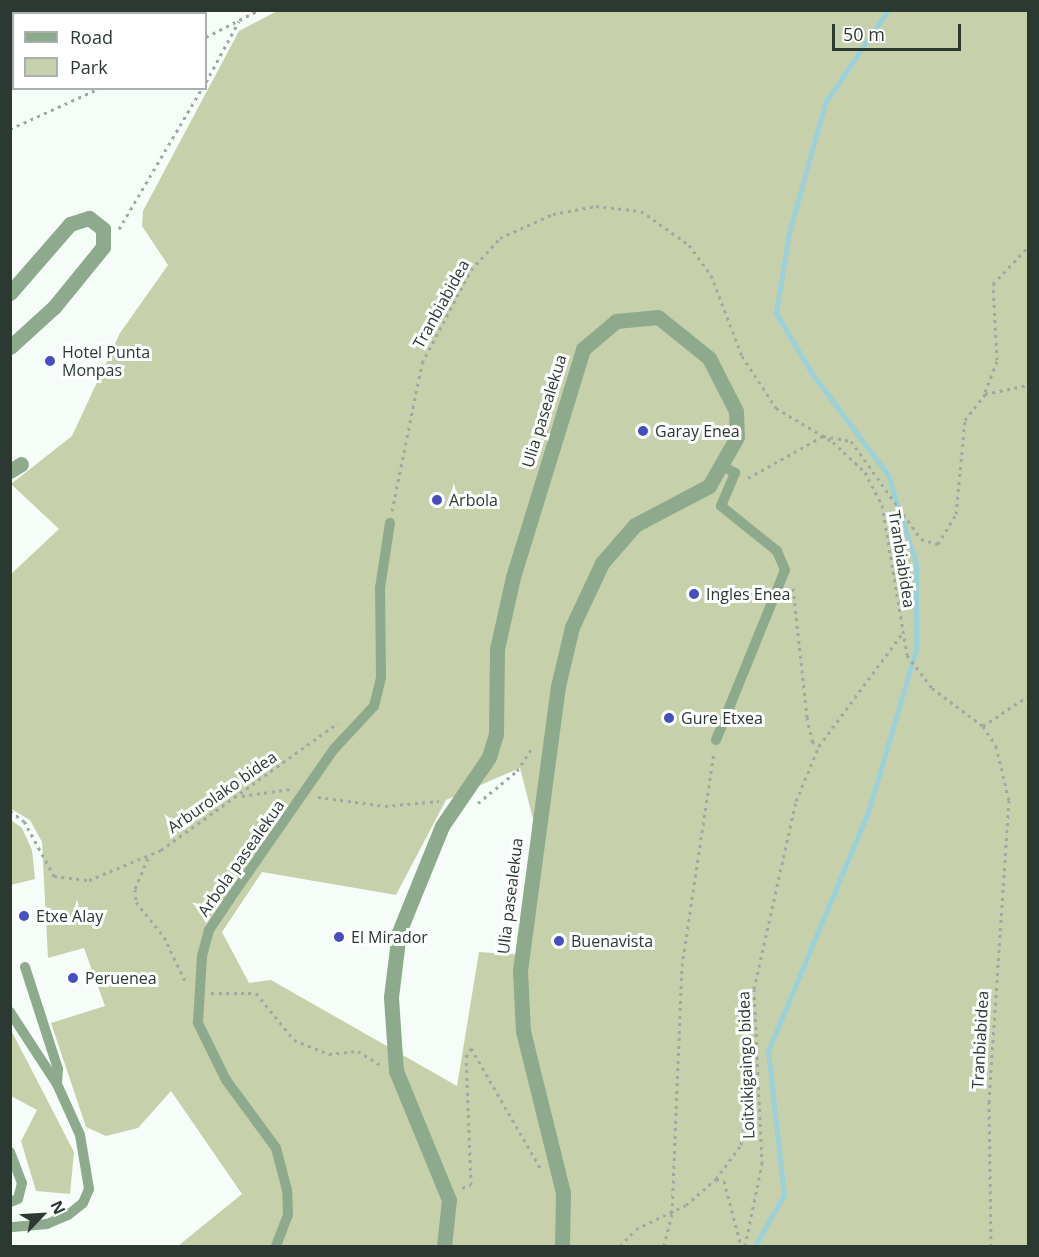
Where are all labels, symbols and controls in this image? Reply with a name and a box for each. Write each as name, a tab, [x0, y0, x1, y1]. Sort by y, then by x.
legend	[12, 12, 207, 90]
scale bar	[835, 12, 964, 50]
text: 50 m	[843, 22, 885, 46]
text: Road	[70, 25, 113, 49]
text: Park	[70, 55, 108, 79]
street label: Tranbiabidea	[409, 256, 473, 352]
place label: Hotel Punta Monpas	[62, 342, 150, 380]
street label: Ulia pasealekua	[518, 352, 570, 470]
marker: Hotel Punta Monpas	[43, 354, 57, 368]
place label: Garay Enea	[655, 421, 740, 441]
marker: Garay Enea	[636, 424, 650, 438]
place label: Arbola	[449, 490, 498, 510]
marker: Arbola	[430, 493, 444, 507]
street label: Tranbiabidea	[885, 509, 919, 609]
place label: Ingles Enea	[706, 584, 790, 604]
marker: Ingles Enea	[687, 587, 701, 601]
place label: Gure Etxea	[681, 708, 763, 728]
marker: Gure Etxea	[662, 711, 676, 725]
street label: Arburolako bidea	[164, 747, 280, 837]
street label: Arbola pasealekua	[194, 796, 288, 920]
street label: Ulia pasealekua	[493, 837, 527, 955]
place label: Etxe Alay	[36, 906, 103, 926]
marker: Etxe Alay	[17, 909, 31, 923]
place label: El Mirador	[351, 927, 428, 947]
marker: El Mirador	[332, 930, 346, 944]
place label: Buenavista	[571, 931, 653, 951]
marker: Buenavista	[552, 934, 566, 948]
place label: Peruenea	[85, 968, 157, 988]
marker: Peruenea	[66, 971, 80, 985]
street label: Tranbiabidea	[968, 990, 992, 1090]
street label: Loitxikigaingo bidea	[734, 991, 758, 1139]
north arrow	[12, 1185, 72, 1245]
text: N	[46, 1197, 71, 1218]

